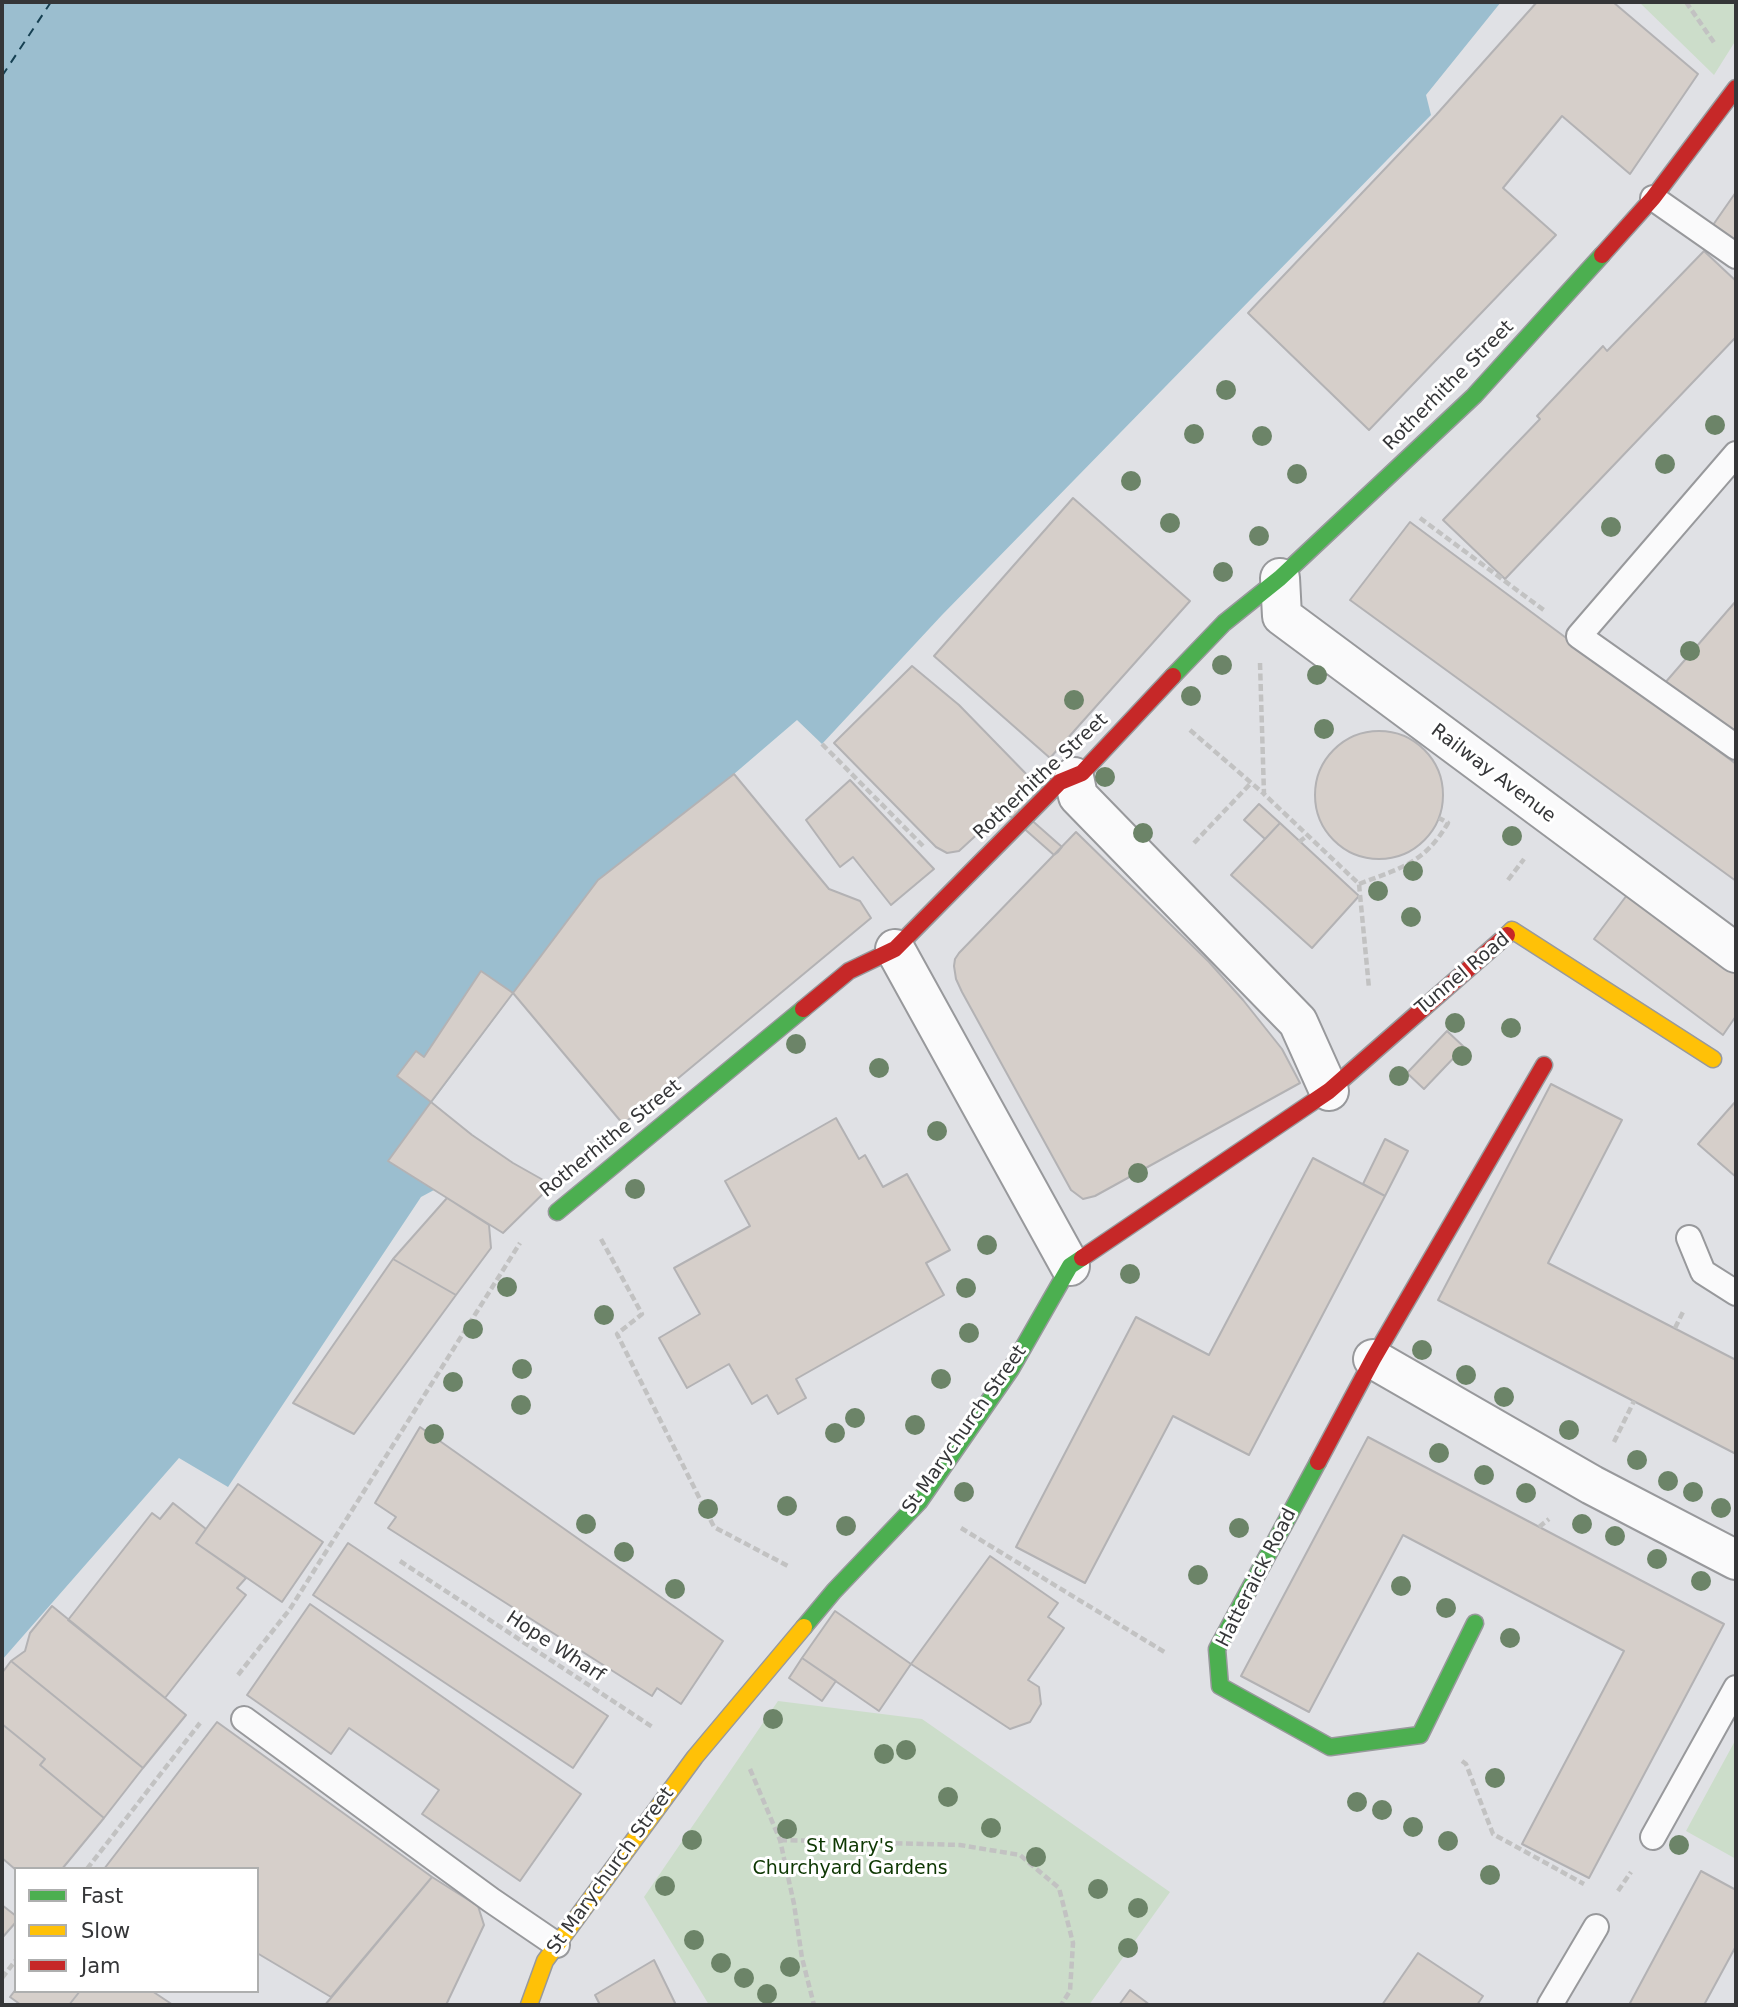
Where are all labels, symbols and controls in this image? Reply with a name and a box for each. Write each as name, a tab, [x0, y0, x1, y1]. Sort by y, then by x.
street label: Rotherhithe Street	[1379, 316, 1519, 456]
street label: Rotherhithe Street	[969, 709, 1113, 845]
street label: Railway Avenue	[1426, 720, 1560, 828]
street label: Tunnel Road	[1411, 928, 1515, 1020]
street label: Rotherhithe Street	[536, 1075, 686, 1203]
street label: St Marychurch Street	[898, 1341, 1032, 1519]
street label: Hatteraick Road	[1212, 1505, 1302, 1651]
street label: Hope Wharf	[502, 1607, 608, 1687]
street label: St Marychurch Street	[543, 1783, 679, 1959]
park label: St Mary's Churchyard Gardens	[752, 1836, 948, 1880]
legend	[14, 1867, 259, 1993]
text: Fast	[81, 1884, 123, 1908]
text: Slow	[81, 1919, 130, 1943]
text: Jam	[81, 1954, 121, 1978]

